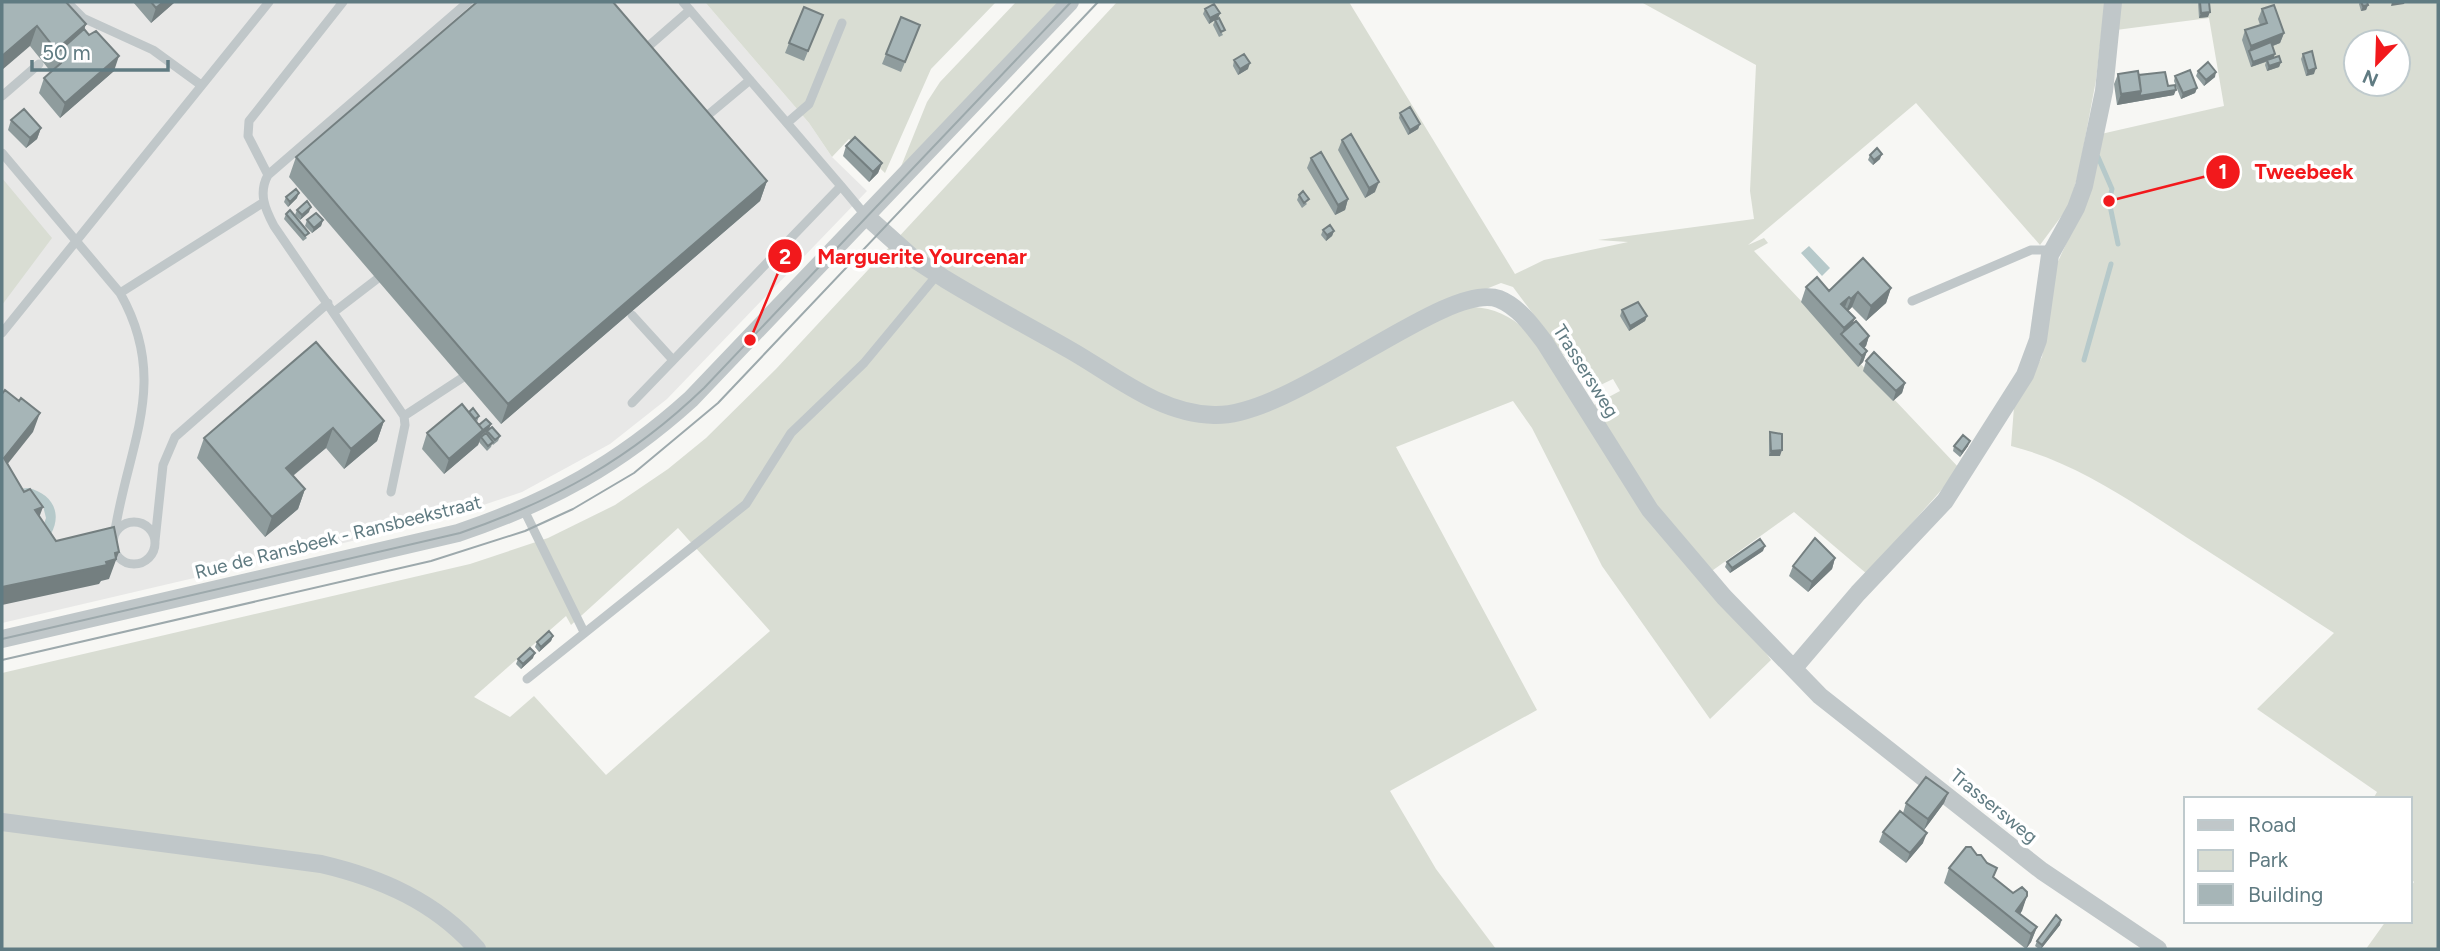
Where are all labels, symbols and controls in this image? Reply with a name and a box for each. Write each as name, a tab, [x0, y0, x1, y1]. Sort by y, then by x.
scale bar	[32, 28, 168, 72]
north arrow	[2342, 28, 2412, 98]
text: 50 m	[42, 40, 91, 65]
text: N	[2359, 65, 2382, 92]
callout: Tweebeek	[2206, 151, 2368, 193]
text: 1	[2219, 159, 2227, 184]
text: Tweebeek	[2255, 159, 2354, 184]
callout: Marguerite Yourcenar	[768, 235, 1041, 277]
text: 2	[779, 244, 791, 269]
text: Marguerite Yourcenar	[817, 244, 1027, 269]
street label: Trassersweg	[1548, 320, 1624, 422]
street label: Rue de Ransbeek - Ransbeekstraat	[192, 490, 484, 584]
street label: Trassersweg	[1946, 764, 2042, 848]
legend	[2184, 797, 2412, 923]
text: Road	[2248, 812, 2296, 837]
text: Park	[2248, 847, 2289, 872]
text: Building	[2248, 882, 2323, 907]

